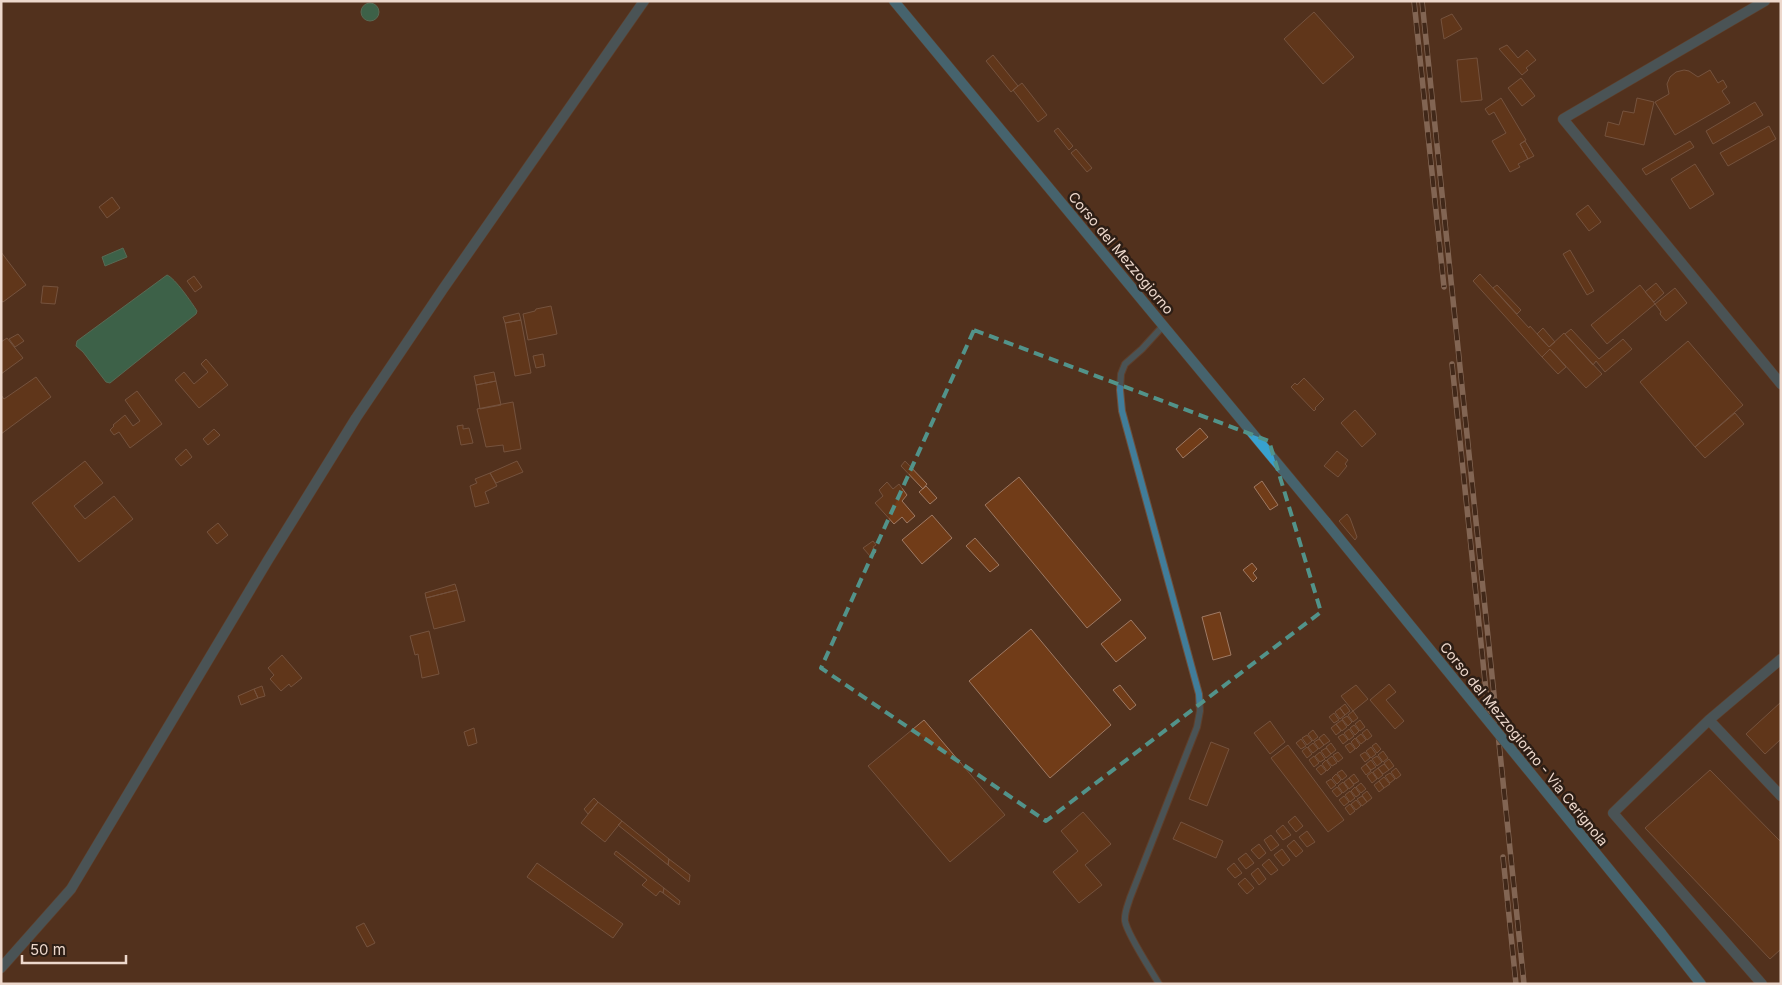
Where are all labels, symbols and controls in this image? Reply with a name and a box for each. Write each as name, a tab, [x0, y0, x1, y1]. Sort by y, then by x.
street label: Corso del Mezzogiorno	[1065, 188, 1178, 317]
street label: Corso del Mezzogiorno - Via Cerignola	[1437, 638, 1612, 849]
scale bar	[22, 932, 126, 964]
text: 50 m	[30, 940, 66, 959]

